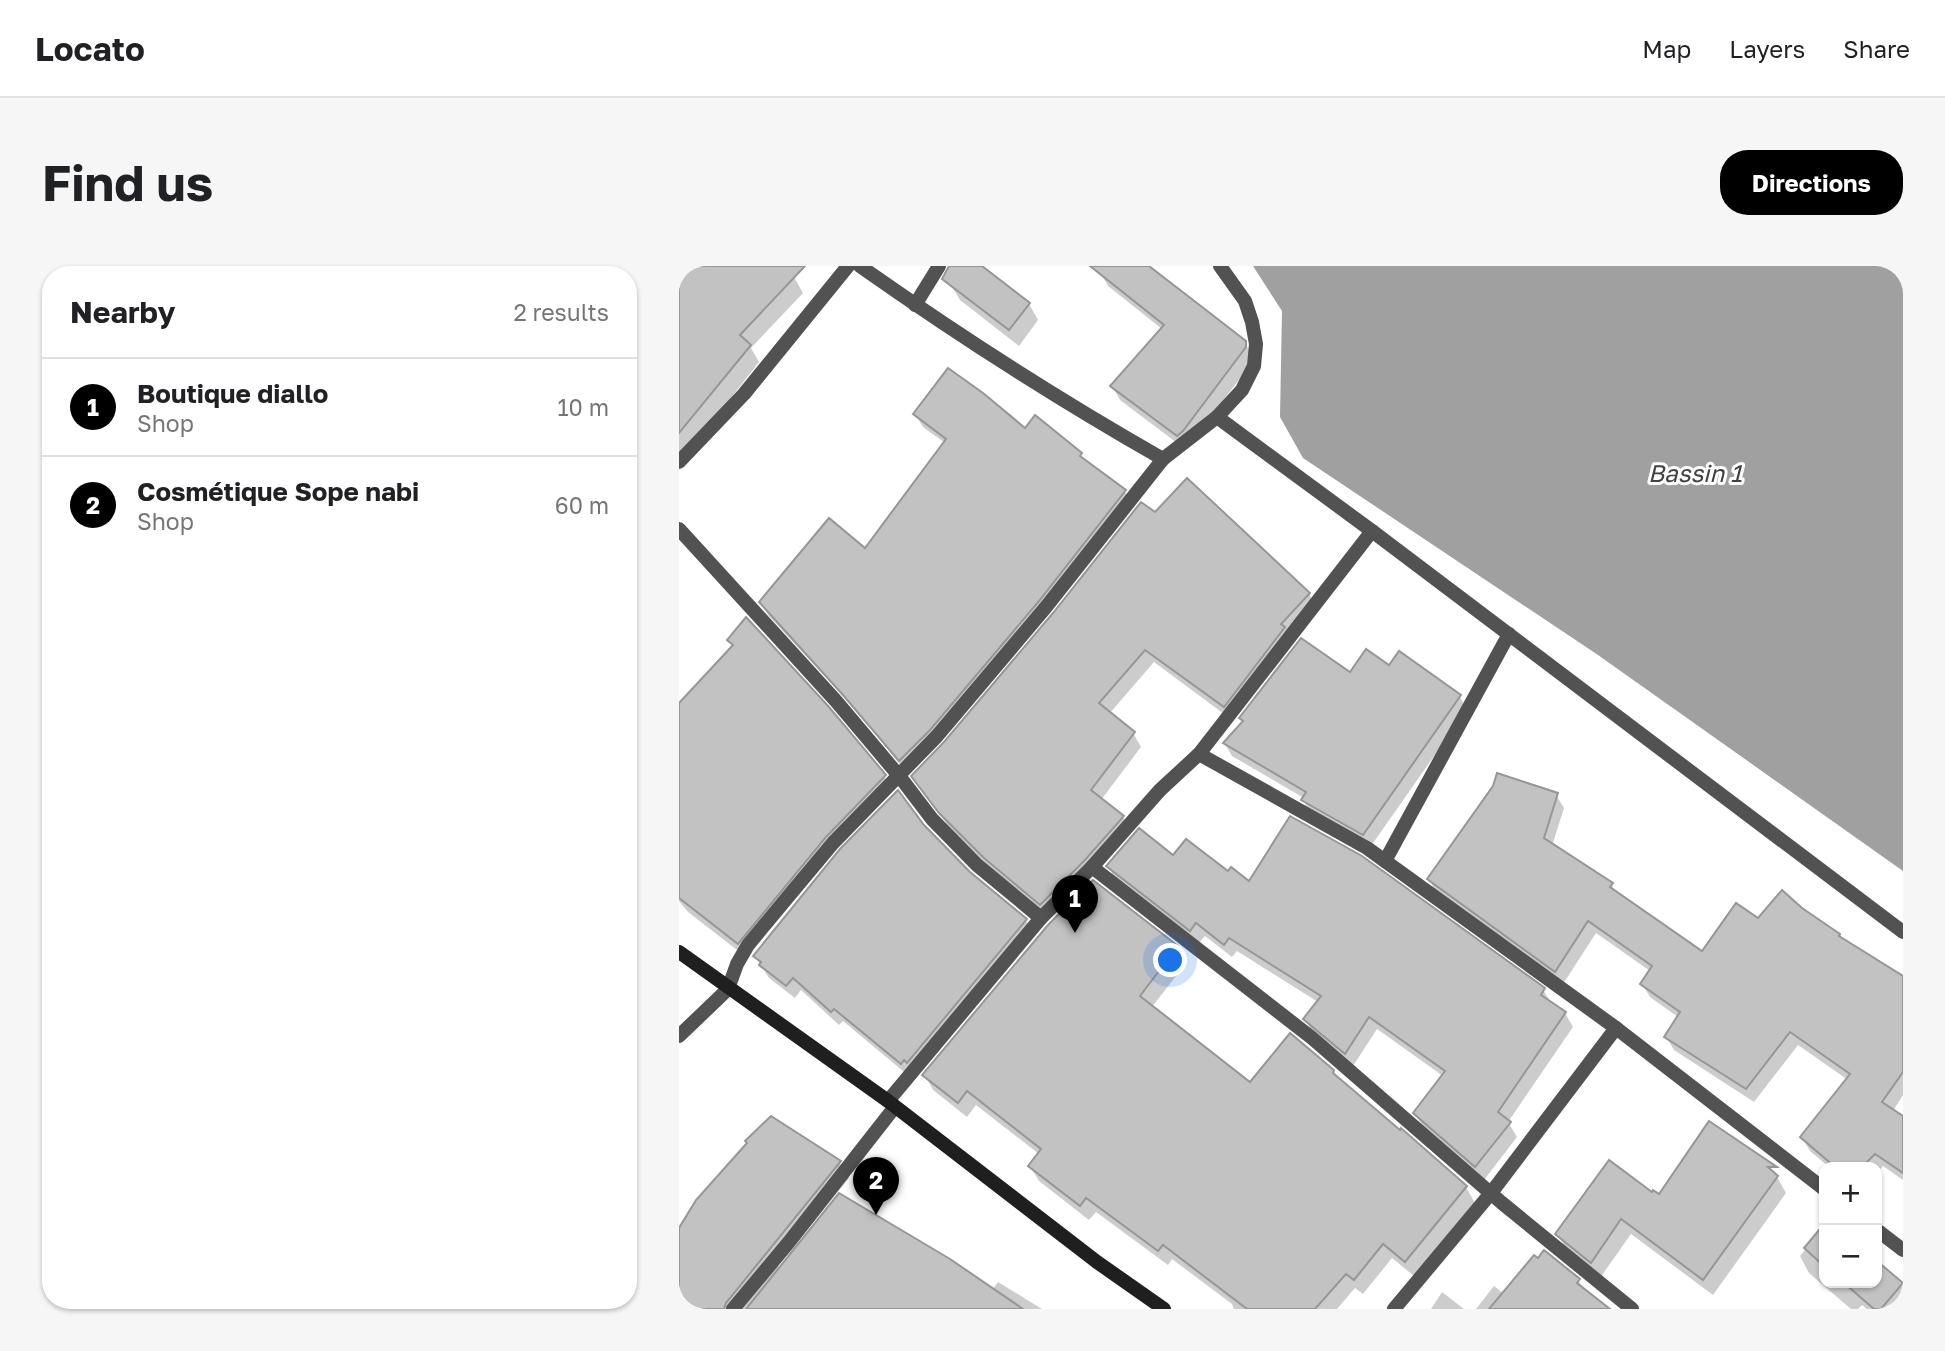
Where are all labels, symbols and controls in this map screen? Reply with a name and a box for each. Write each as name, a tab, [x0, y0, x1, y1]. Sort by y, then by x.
text: Locato	[35, 29, 145, 68]
text: Map	[1642, 34, 1691, 63]
text: Layers	[1729, 34, 1805, 63]
text: Share	[1843, 34, 1910, 63]
button: Directions	[1720, 150, 1903, 215]
text: Find us	[42, 153, 213, 212]
text: Nearby	[70, 294, 175, 330]
text: 2 results	[513, 298, 609, 326]
text: Boutique diallo	[137, 378, 328, 409]
text: 1	[87, 393, 99, 421]
text: 10 m	[557, 393, 609, 421]
text: Shop	[137, 409, 194, 437]
water label: Bassin 1	[1648, 458, 1742, 487]
text: Cosmétique Sope nabi	[137, 476, 419, 507]
text: 2	[86, 491, 100, 519]
text: 60 m	[555, 491, 609, 519]
text: Shop	[137, 507, 194, 535]
pin: 1	[1052, 875, 1098, 933]
your location	[1153, 943, 1187, 977]
pin: 2	[853, 1157, 899, 1215]
map controls	[1819, 1162, 1882, 1288]
button: +	[1819, 1162, 1882, 1225]
button: −	[1819, 1225, 1882, 1288]

